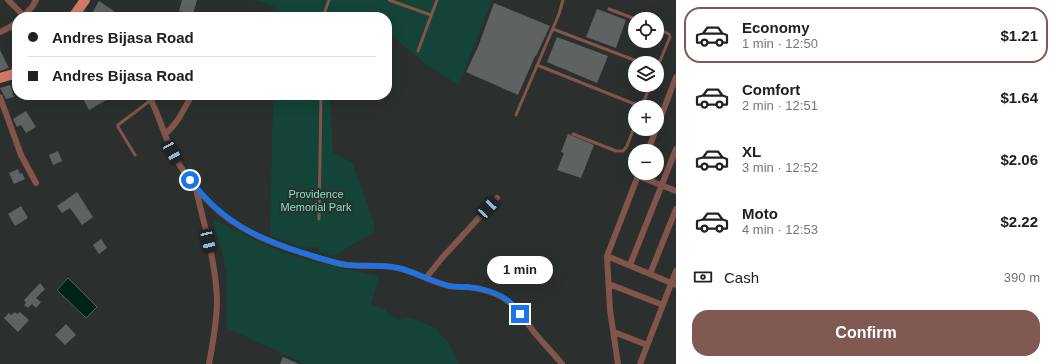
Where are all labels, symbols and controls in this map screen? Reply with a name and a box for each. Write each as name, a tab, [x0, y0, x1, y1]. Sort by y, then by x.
map controls	[628, 12, 664, 180]
button: locate	[628, 12, 664, 48]
icon: car	[694, 17, 730, 53]
text: Economy	[742, 19, 810, 36]
text: $1.21	[1000, 27, 1038, 44]
text: Andres Bijasa Road	[52, 29, 194, 46]
text: 1 min · 12:50	[742, 36, 818, 51]
button: layers	[628, 56, 664, 92]
text: Andres Bijasa Road	[52, 67, 194, 84]
icon: car	[694, 79, 730, 115]
text: Comfort	[742, 81, 800, 98]
text: $1.64	[1000, 89, 1038, 106]
text: 2 min · 12:51	[742, 98, 818, 113]
button: +	[628, 100, 664, 136]
car	[161, 139, 183, 165]
icon: car	[694, 141, 730, 177]
text: XL	[742, 143, 761, 160]
button: −	[628, 144, 664, 180]
text: $2.06	[1000, 151, 1038, 168]
text: 3 min · 12:52	[742, 160, 818, 175]
route start	[181, 171, 199, 189]
park label: Providence Memorial Park	[281, 188, 352, 213]
car	[475, 195, 501, 221]
icon: car	[694, 203, 730, 239]
text: Moto	[742, 205, 778, 222]
text: $2.22	[1000, 213, 1038, 230]
text: 4 min · 12:53	[742, 222, 818, 237]
car	[199, 228, 217, 254]
callout: 1 min	[487, 256, 553, 284]
text: 1 min	[503, 262, 537, 277]
icon: cash	[692, 266, 714, 288]
text: Cash	[724, 269, 759, 286]
text: 390 m	[1004, 270, 1040, 285]
route end	[511, 305, 529, 323]
button: Confirm	[692, 310, 1040, 356]

